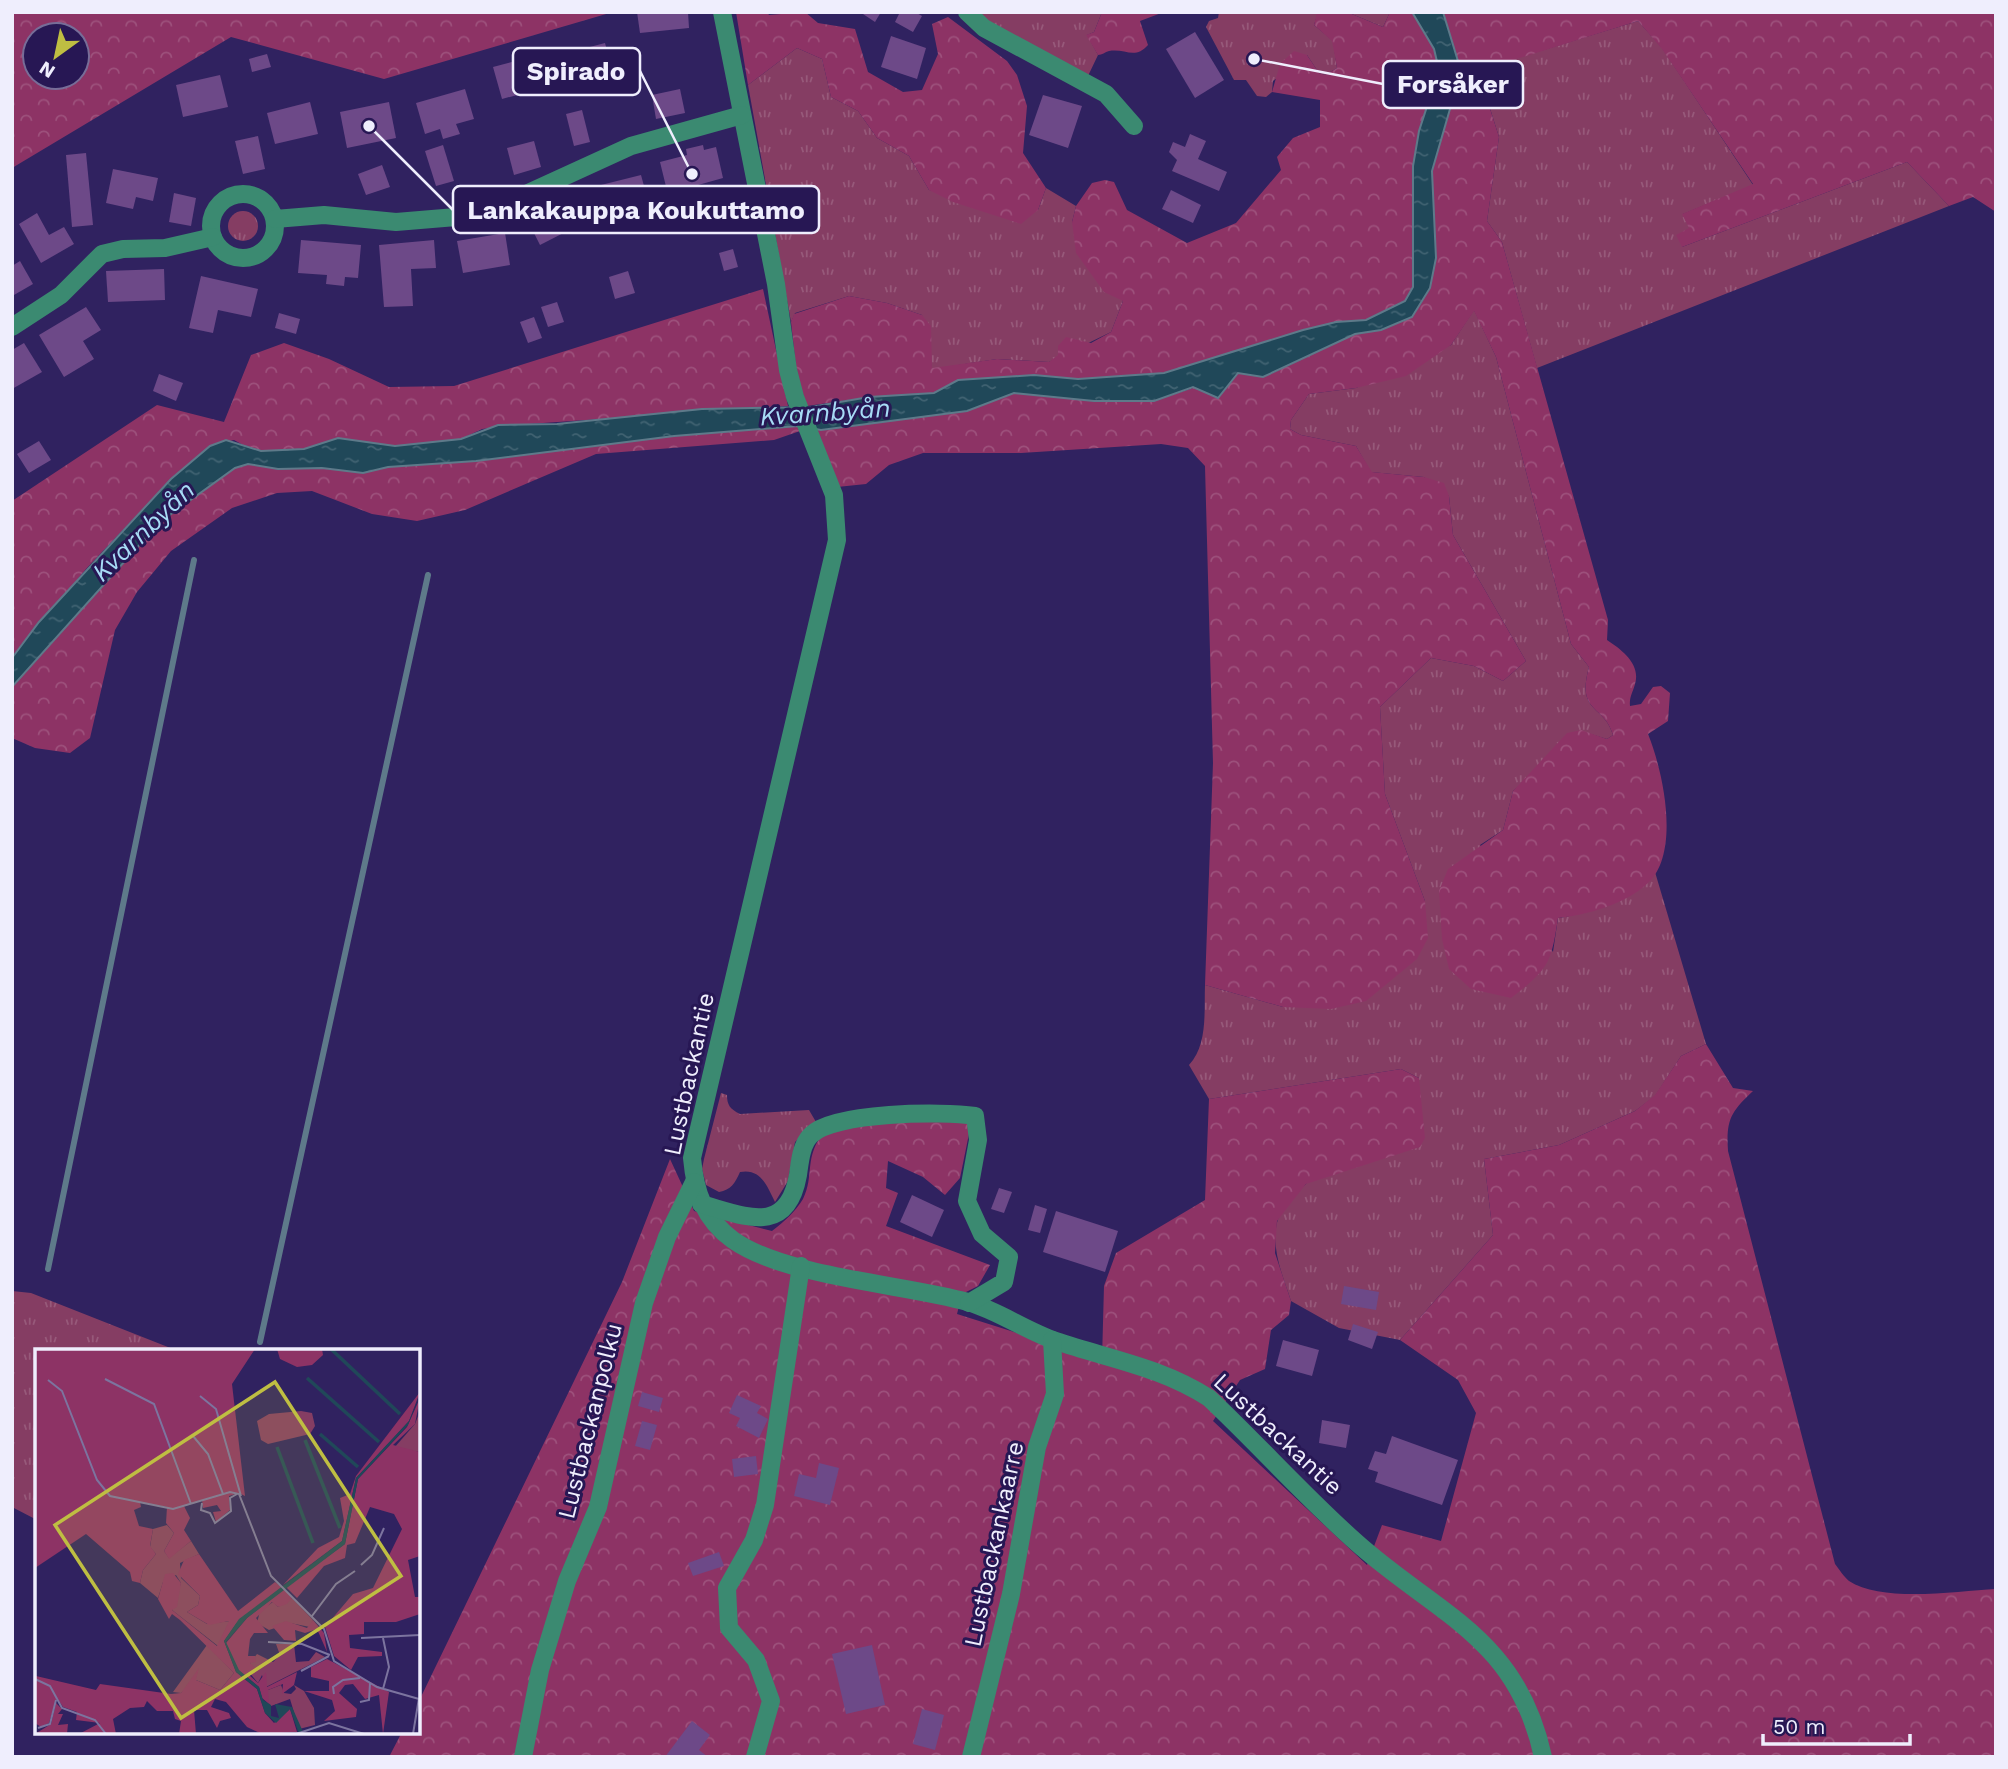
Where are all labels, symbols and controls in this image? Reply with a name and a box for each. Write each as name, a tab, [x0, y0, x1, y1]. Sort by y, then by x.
north arrow	[21, 21, 91, 91]
callout: Spirado	[513, 48, 640, 95]
text: N	[35, 56, 59, 83]
text: Spirado	[527, 56, 625, 86]
callout: Forsåker	[1383, 61, 1523, 108]
text: Forsåker	[1397, 69, 1510, 99]
callout: Lankakauppa Koukuttamo	[453, 186, 819, 233]
text: Lankakauppa Koukuttamo	[467, 195, 805, 225]
water label: Kvarnbyån	[759, 392, 891, 432]
water label: Kvarnbyån	[85, 475, 201, 587]
street label: Lustbackantie	[658, 990, 720, 1158]
street label: Lustbackanpolku	[552, 1320, 628, 1522]
inset map	[35, 1349, 420, 1734]
street label: Lustbackantie	[1208, 1367, 1348, 1501]
street label: Lustbackankaarre	[959, 1439, 1029, 1649]
scale bar	[1763, 1702, 1910, 1746]
text: 50 m	[1773, 1714, 1825, 1739]

